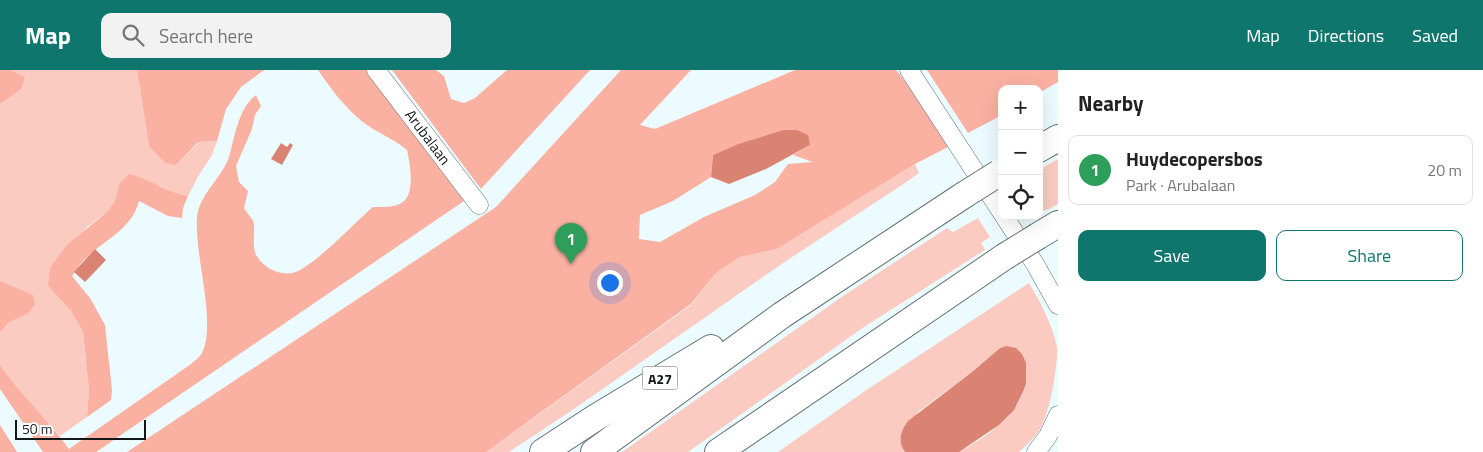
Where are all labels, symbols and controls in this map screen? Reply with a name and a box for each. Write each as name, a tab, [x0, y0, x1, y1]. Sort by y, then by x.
search box	[101, 13, 451, 58]
text: Map	[25, 17, 71, 53]
icon: search	[119, 21, 147, 49]
text: Search here	[159, 21, 253, 50]
text: Map	[1246, 22, 1280, 49]
text: Directions	[1308, 22, 1384, 49]
text: Saved	[1412, 22, 1458, 49]
map controls	[998, 85, 1043, 220]
button: +	[998, 85, 1043, 130]
text: Nearby	[1078, 87, 1143, 119]
street label: Arubalaan	[400, 104, 456, 170]
button: −	[998, 130, 1043, 175]
text: Huydecopersbos	[1126, 144, 1263, 173]
text: 1	[1091, 158, 1099, 182]
text: 20 m	[1427, 158, 1462, 182]
text: Park · Arubalaan	[1126, 173, 1235, 197]
button: locate	[998, 175, 1043, 220]
pin: 1	[555, 223, 587, 264]
button: Save	[1078, 230, 1266, 281]
button: Share	[1276, 230, 1463, 281]
your location	[597, 270, 623, 296]
road number: A27	[642, 366, 678, 390]
scale bar	[15, 417, 146, 440]
text: 50 m	[22, 418, 52, 439]

